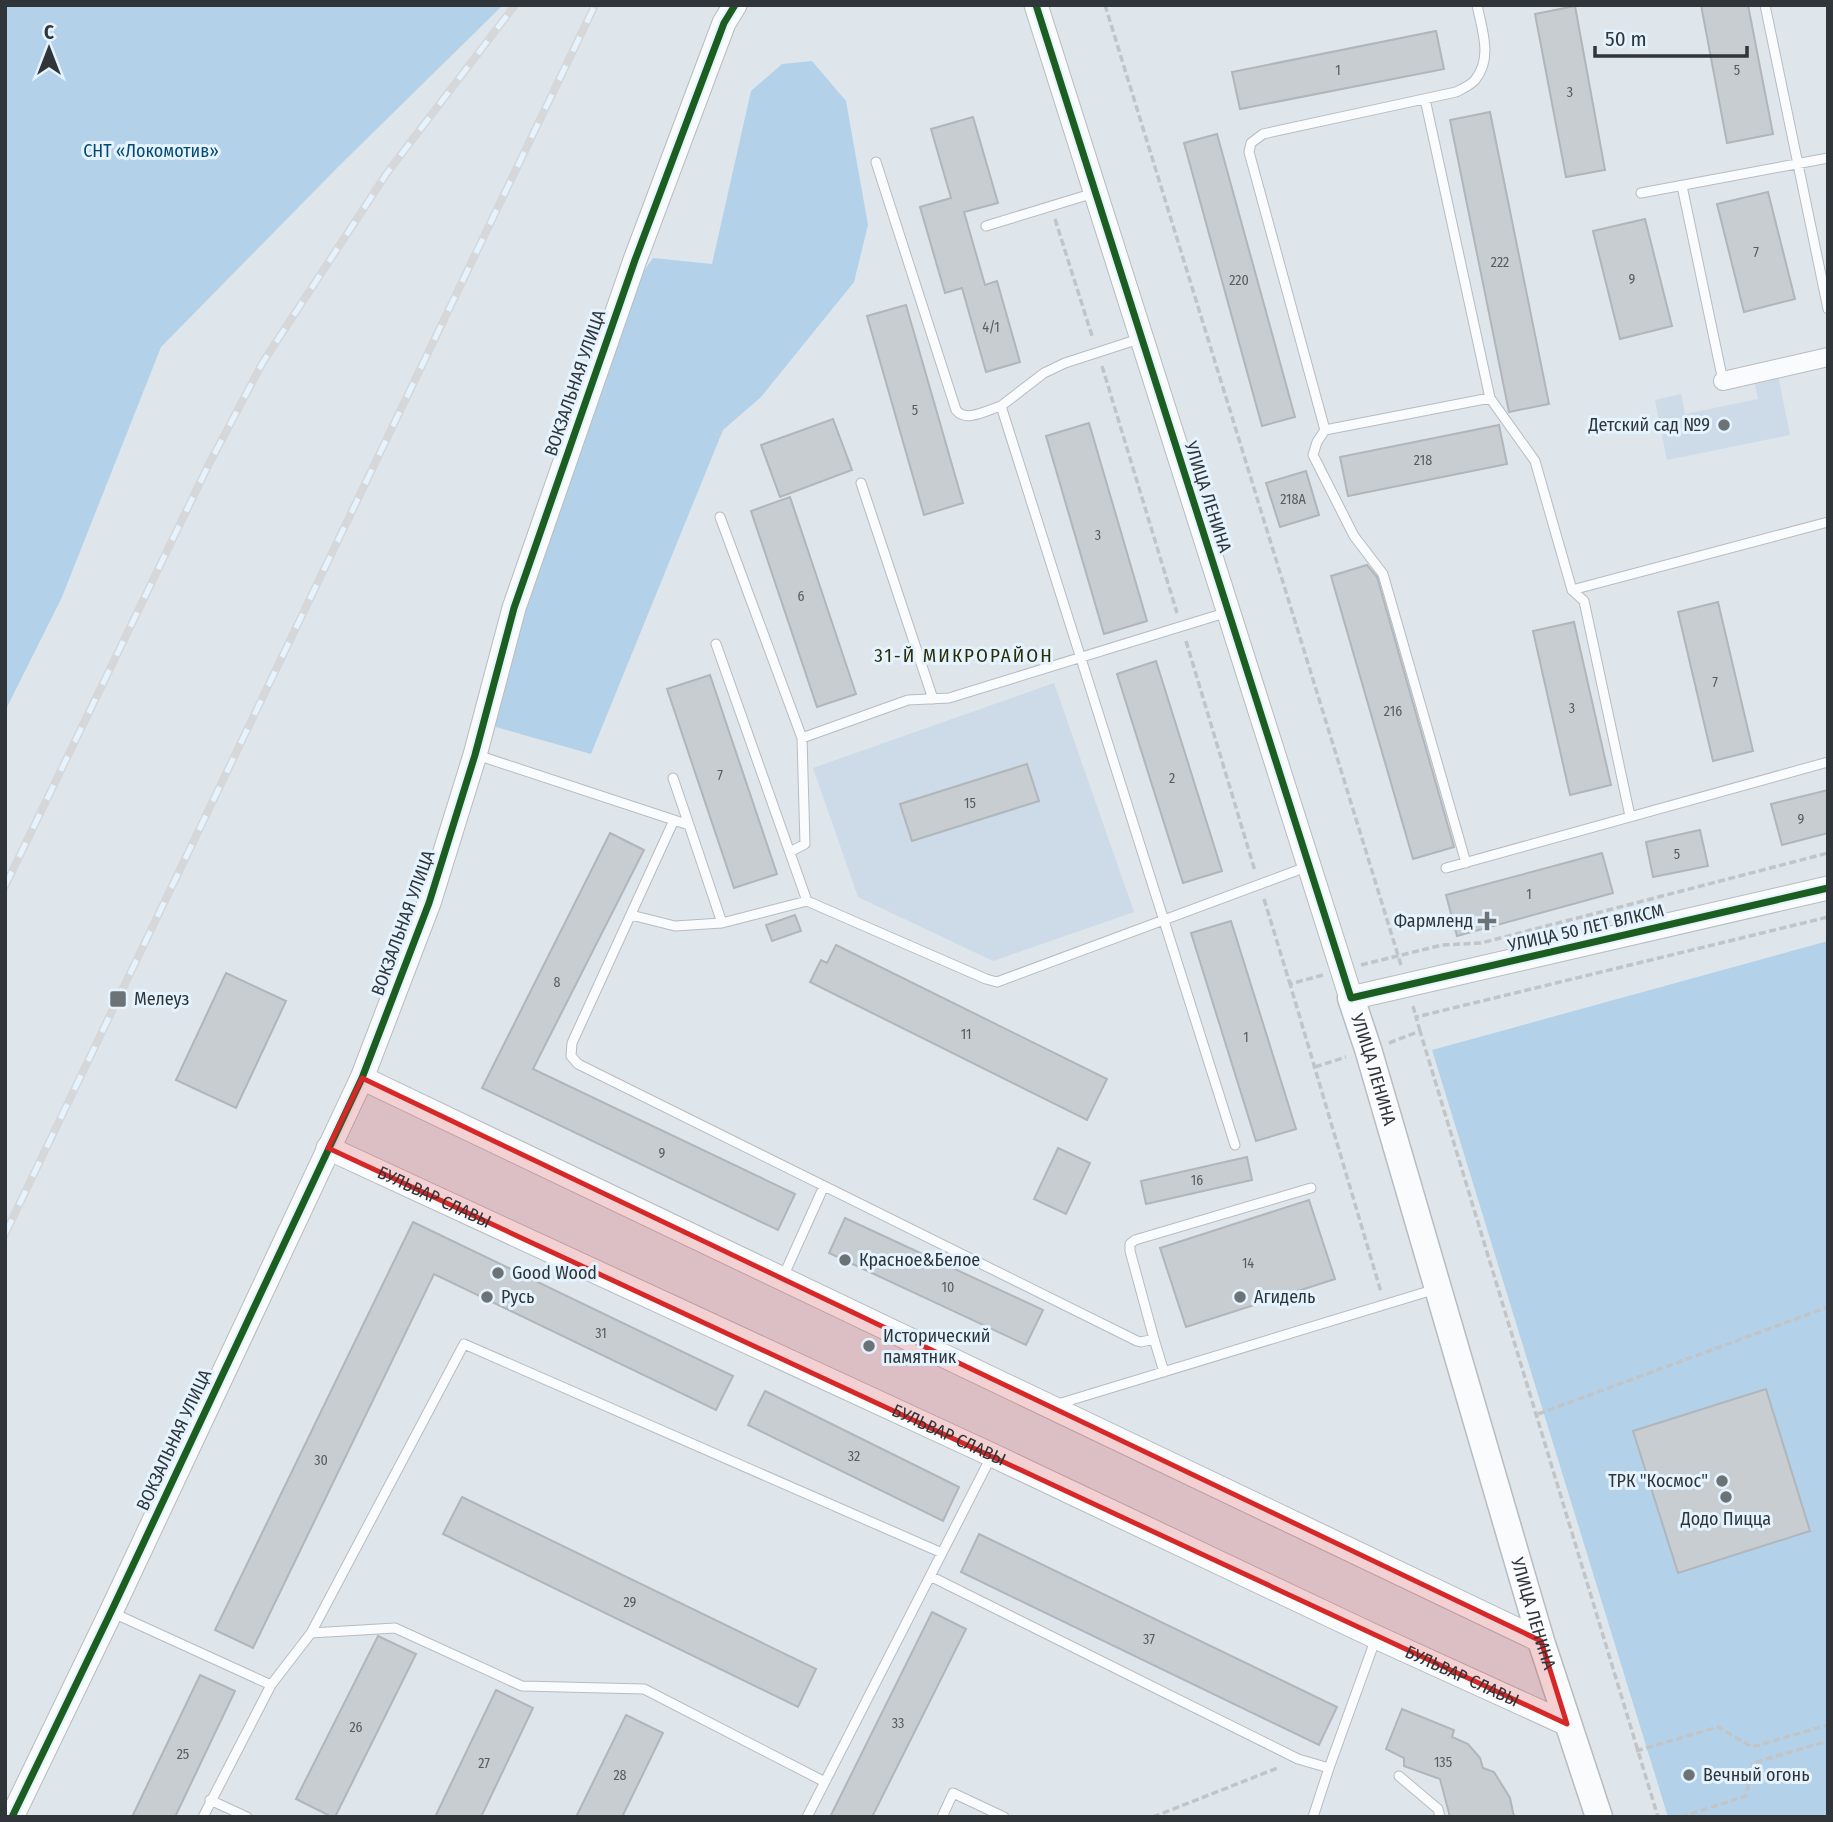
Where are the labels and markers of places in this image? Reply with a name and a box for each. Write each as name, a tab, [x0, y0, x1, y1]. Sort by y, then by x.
place label: Детский сад №9	[1587, 414, 1710, 436]
marker: Детский сад №9	[1716, 417, 1732, 433]
place label: Фармленд	[1394, 910, 1473, 932]
marker: Фармленд	[1479, 913, 1495, 929]
place label: Мелеуз	[134, 988, 189, 1010]
marker: Мелеуз	[108, 989, 128, 1009]
place label: Красное&Белое	[859, 1249, 980, 1271]
marker: Красное&Белое	[837, 1252, 853, 1268]
place label: Good Wood	[512, 1262, 597, 1284]
marker: Good Wood	[490, 1265, 506, 1281]
place label: Русь	[501, 1286, 534, 1308]
place label: Агидель	[1254, 1286, 1315, 1308]
marker: Русь	[479, 1289, 495, 1305]
marker: Агидель	[1232, 1289, 1248, 1305]
place label: Исторический памятник	[883, 1325, 990, 1368]
marker: Исторический памятник	[861, 1338, 877, 1354]
place label: ТРК "Космос"	[1608, 1470, 1708, 1492]
marker: ТРК "Космос"	[1714, 1473, 1730, 1489]
marker: Додо Пицца	[1718, 1489, 1734, 1505]
place label: Додо Пицца	[1680, 1508, 1771, 1530]
place label: Вечный огонь	[1703, 1764, 1809, 1786]
marker: Вечный огонь	[1681, 1767, 1697, 1783]

